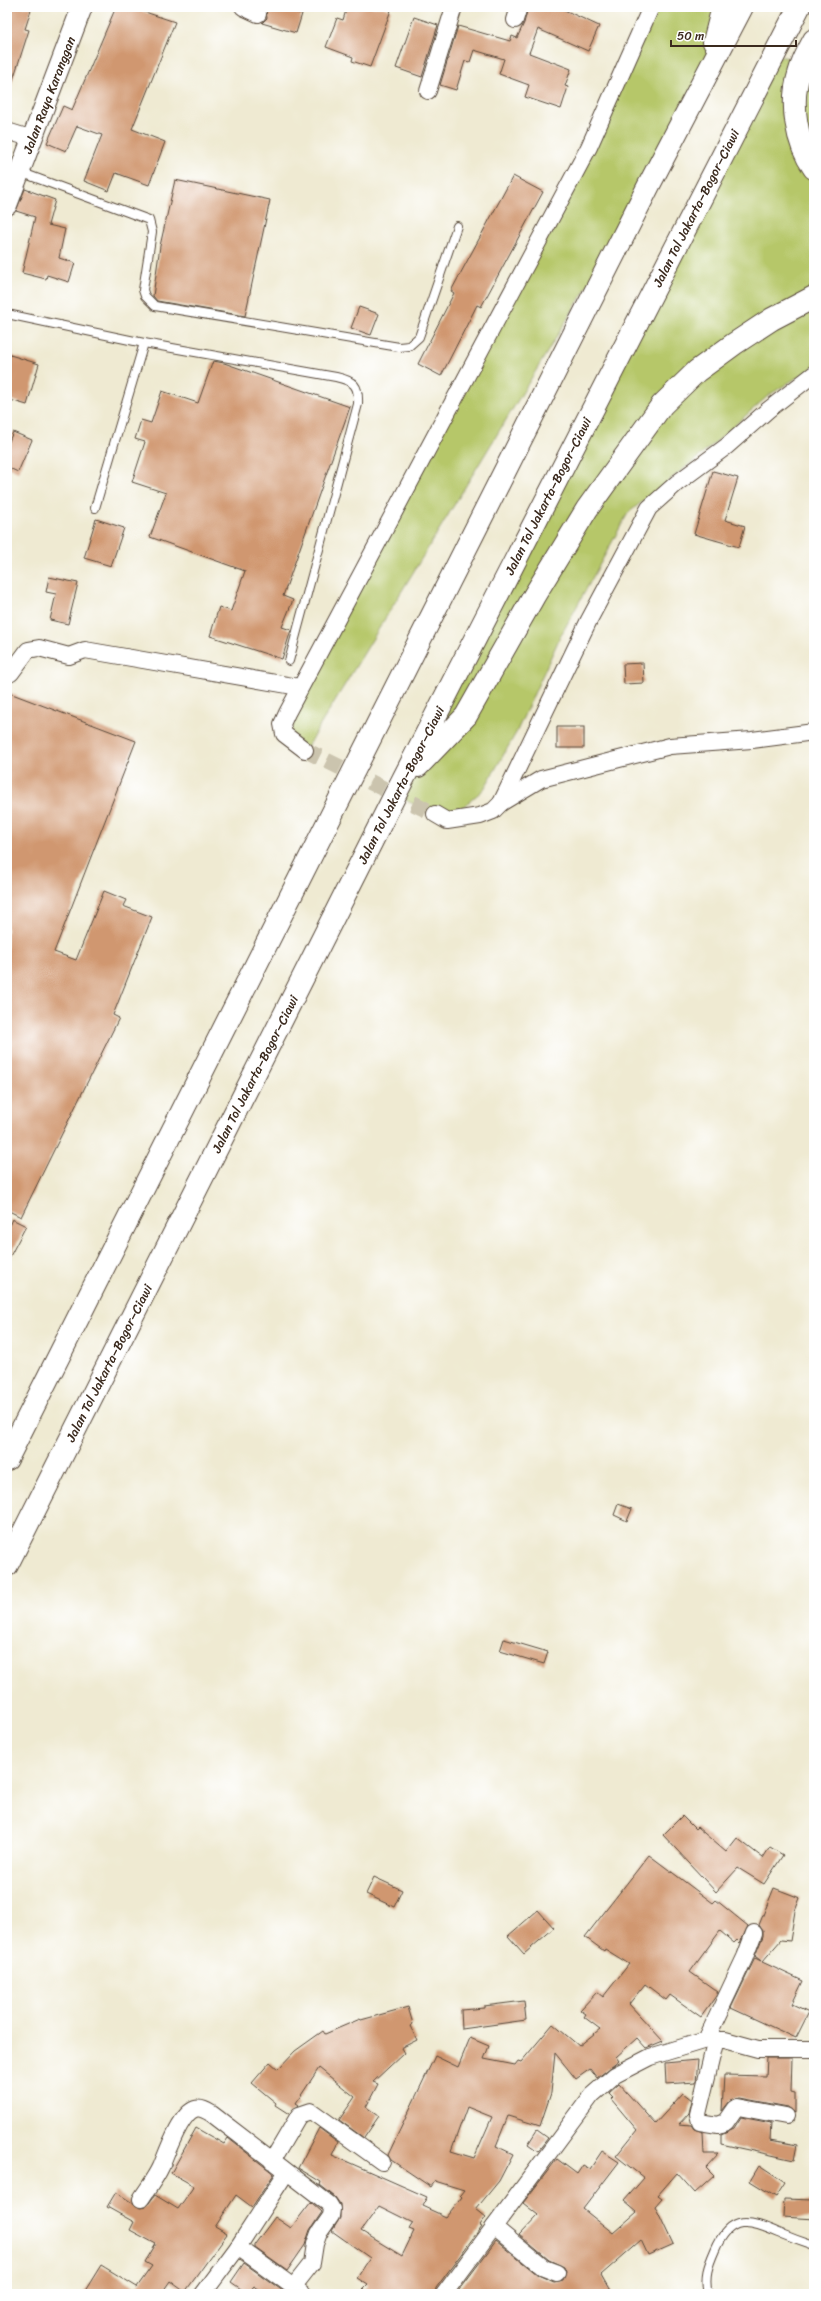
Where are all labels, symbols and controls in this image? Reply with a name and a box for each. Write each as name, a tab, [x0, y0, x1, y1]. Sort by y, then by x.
scale bar	[671, 22, 796, 48]
text: 50 m	[677, 25, 704, 47]
street label: Jalan Raya Karanggan	[16, 33, 82, 158]
street label: Jalan Tol Jakarta–Bogor–Ciawi	[646, 125, 746, 292]
street label: Jalan Tol Jakarta–Bogor–Ciawi	[498, 413, 598, 580]
street label: Jalan Tol Jakarta–Bogor–Ciawi	[351, 702, 451, 869]
street label: Jalan Tol Jakarta–Bogor–Ciawi	[205, 991, 305, 1158]
street label: Jalan Tol Jakarta–Bogor–Ciawi	[59, 1280, 159, 1447]

